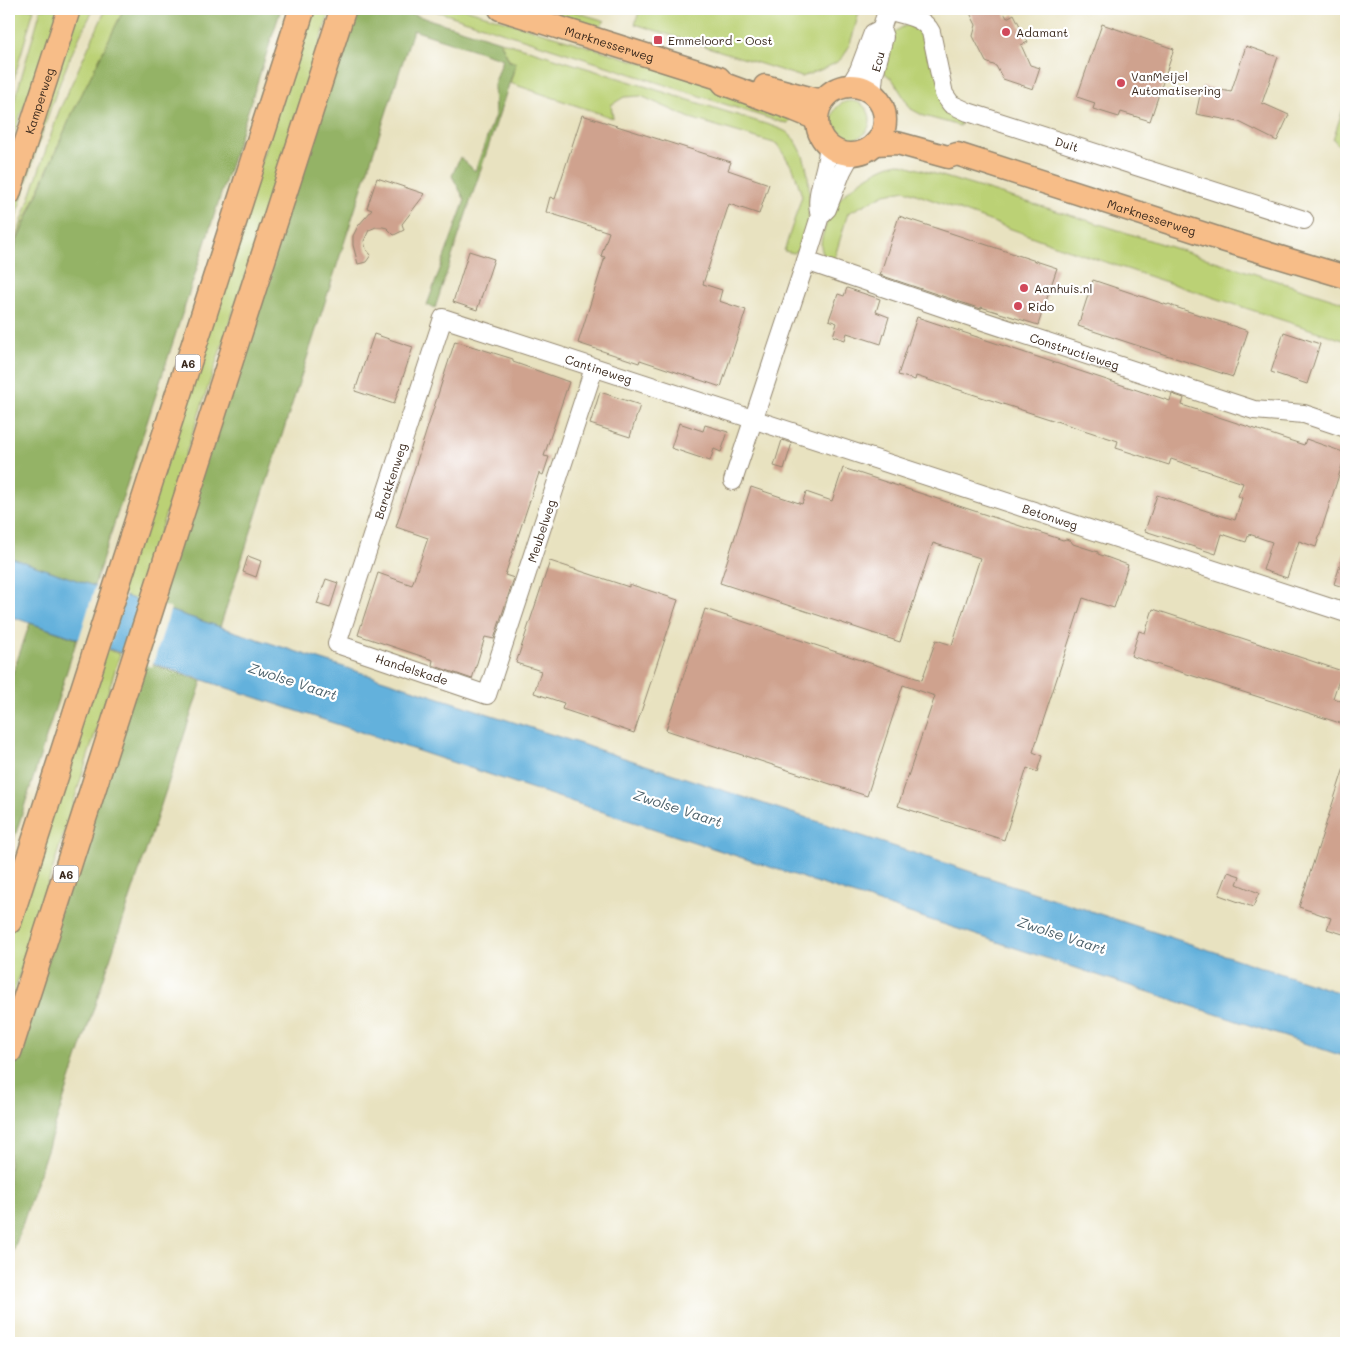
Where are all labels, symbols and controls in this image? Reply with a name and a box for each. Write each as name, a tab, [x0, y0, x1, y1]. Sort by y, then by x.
street label: Marknesserweg	[563, 22, 656, 65]
place label: Adamant	[1016, 24, 1068, 40]
marker: Adamant	[1000, 26, 1012, 38]
place label: Emmeloord - Oost	[668, 32, 773, 48]
marker: Emmeloord - Oost	[652, 34, 664, 46]
street label: Ecu	[867, 50, 888, 74]
street label: Kamperweg	[21, 65, 57, 136]
place label: VanMeijel Automatisering	[1131, 68, 1221, 98]
marker: VanMeijel Automatisering	[1115, 77, 1127, 89]
street label: Duit	[1053, 133, 1081, 155]
street label: Marknesserweg	[1105, 195, 1198, 239]
place label: Aanhuis.nl	[1034, 280, 1092, 296]
marker: Aanhuis.nl	[1018, 282, 1030, 294]
place label: Rido	[1028, 298, 1054, 314]
marker: Rido	[1012, 300, 1024, 312]
street label: Constructieweg	[1028, 329, 1121, 373]
street label: Cantineweg	[563, 350, 634, 387]
road number: A6	[176, 354, 200, 372]
street label: Barakkenweg	[370, 441, 410, 521]
street label: Meubelweg	[523, 497, 559, 565]
street label: Betonweg	[1020, 500, 1080, 533]
street label: Handelskade	[374, 650, 450, 688]
water label: Zwolse Vaart	[246, 658, 340, 704]
water label: Zwolse Vaart	[631, 785, 725, 831]
road number: A6	[54, 866, 78, 882]
water label: Zwolse Vaart	[1015, 912, 1109, 958]

